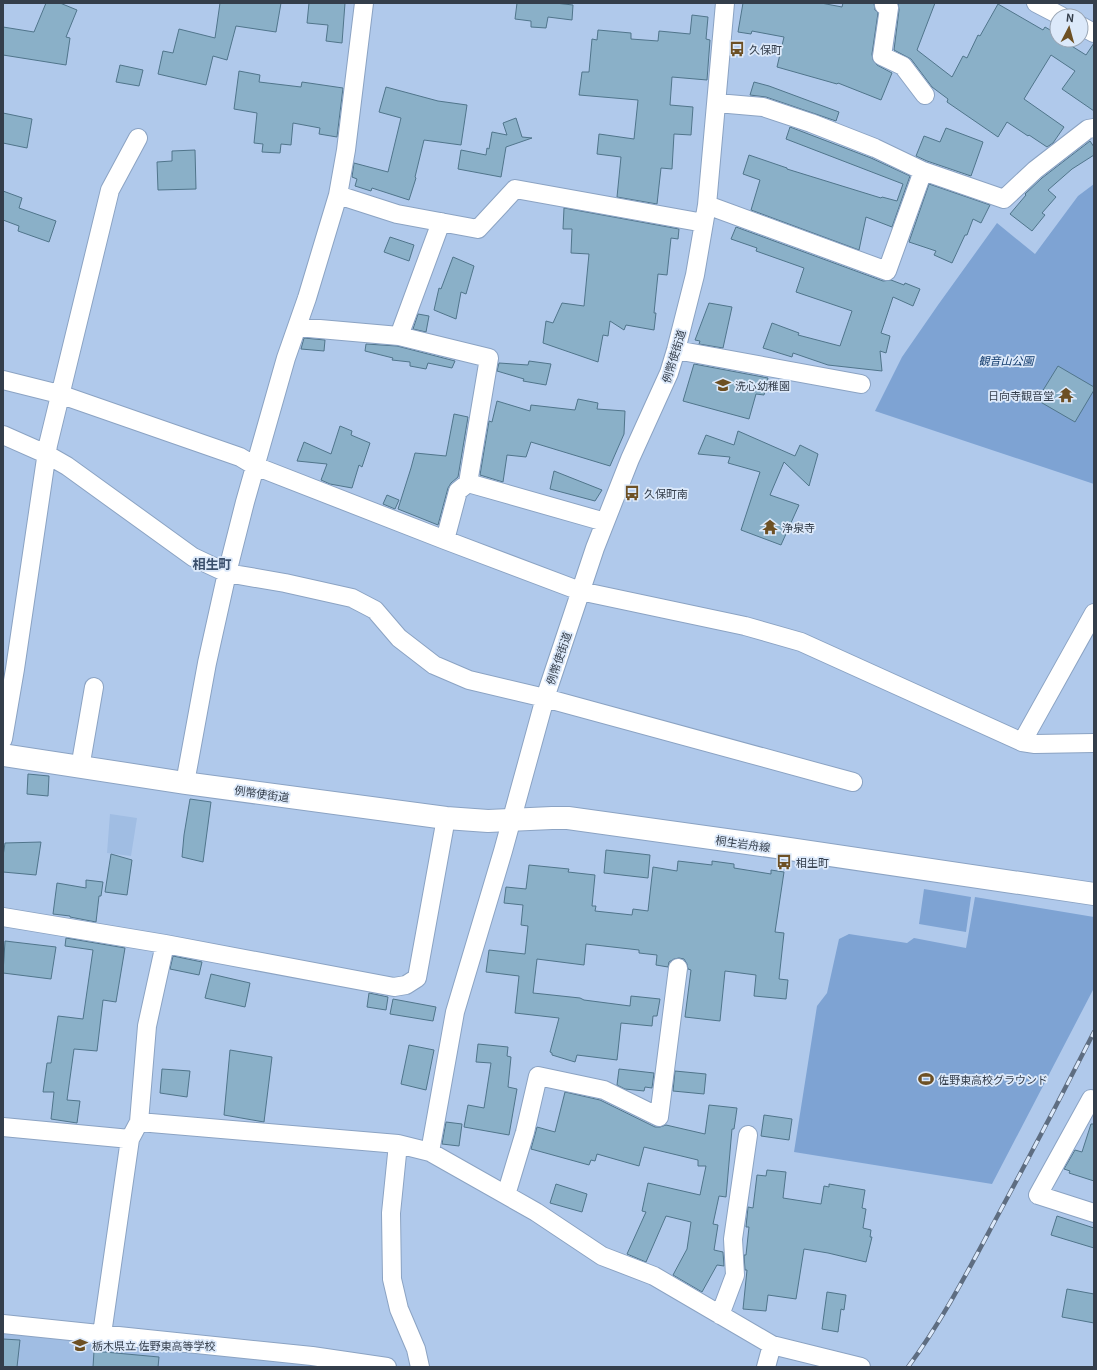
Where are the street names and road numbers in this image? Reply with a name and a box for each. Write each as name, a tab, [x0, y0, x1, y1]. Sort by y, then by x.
street label: 例幣使街道	[657, 327, 689, 385]
street label: 例幣使街道	[541, 629, 575, 687]
street label: 例幣使街道	[234, 781, 290, 805]
street label: 桐生岩舟線	[715, 831, 771, 855]

